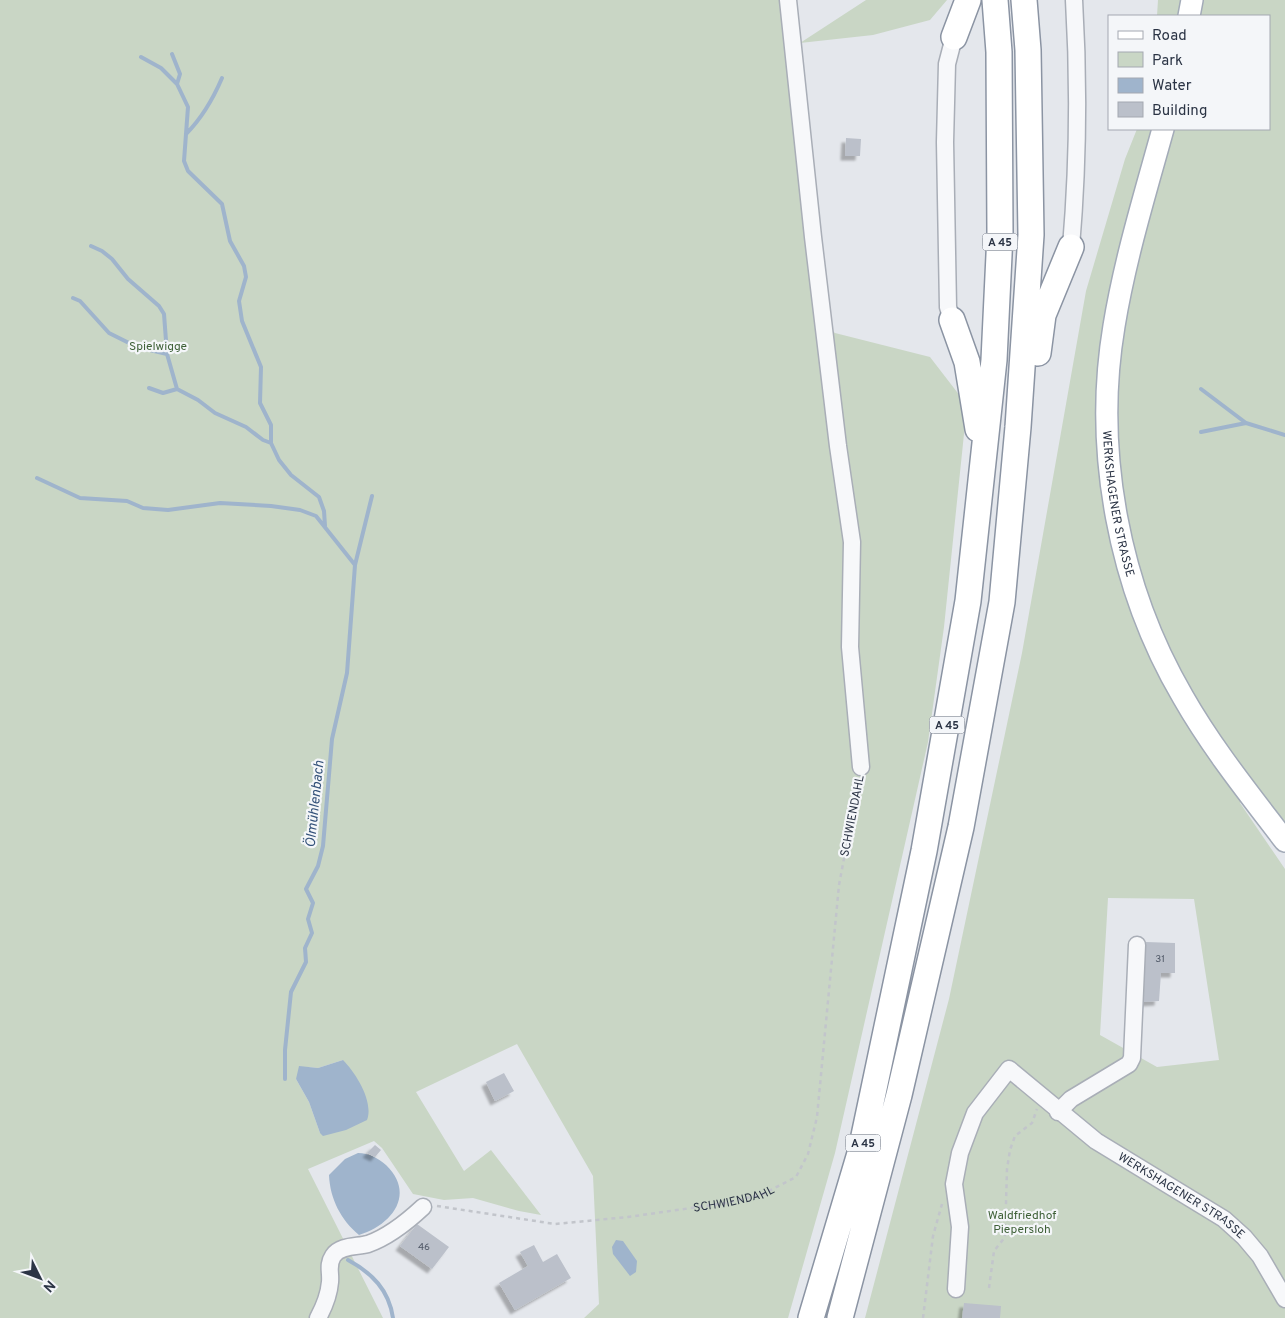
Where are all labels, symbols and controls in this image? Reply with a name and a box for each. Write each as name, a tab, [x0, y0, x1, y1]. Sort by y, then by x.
legend	[1108, 15, 1270, 130]
text: Road	[1152, 27, 1187, 46]
text: Park	[1152, 52, 1183, 71]
text: Water	[1152, 77, 1192, 96]
text: Building	[1152, 102, 1207, 121]
road number: A 45	[982, 233, 1018, 250]
park label: Spielwigge	[129, 339, 187, 355]
street label: WERKSHAGENER STRASSE	[1098, 430, 1138, 579]
road number: A 45	[930, 716, 964, 734]
water label: Ölmühlenbach	[301, 759, 329, 849]
street label: SCHWIENDAHL	[837, 774, 869, 858]
house number: 31	[1155, 953, 1165, 966]
road number: A 45	[846, 1134, 880, 1152]
street label: WERKSHAGENER STRASSE	[1115, 1149, 1248, 1243]
street label: SCHWIENDAHL	[692, 1182, 778, 1217]
park label: Waldfriedhof Piepersloh	[988, 1208, 1056, 1238]
house number: 46	[418, 1241, 430, 1254]
north arrow	[15, 1253, 65, 1303]
text: N	[39, 1276, 58, 1295]

